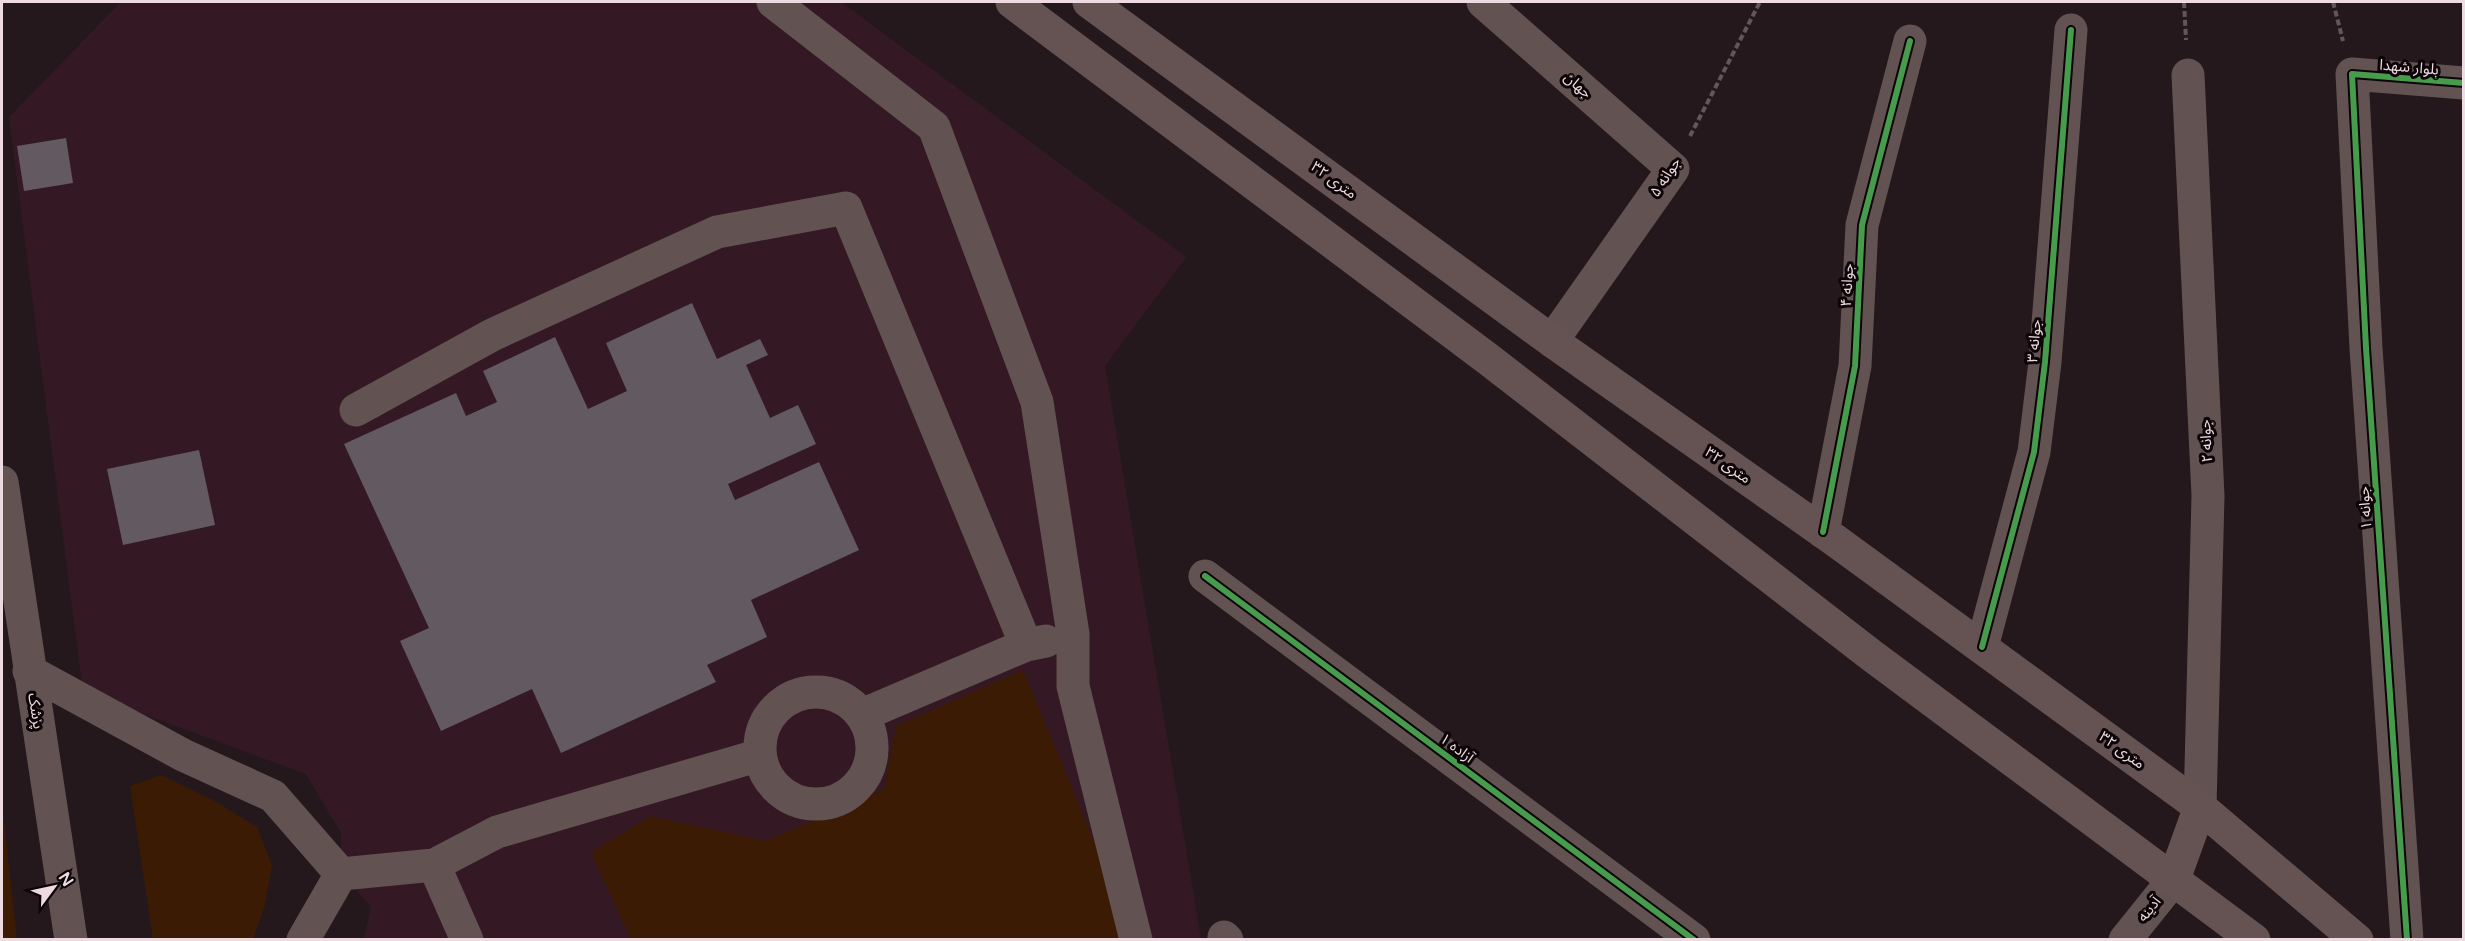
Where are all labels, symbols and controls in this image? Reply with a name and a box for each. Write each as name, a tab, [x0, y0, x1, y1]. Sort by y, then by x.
street label: بلوار شهدا	[2379, 55, 2439, 79]
street label: جهان	[1560, 68, 1596, 102]
street label: جوانه ۵	[1646, 154, 1684, 200]
street label: ۳۲ متری	[1308, 157, 1360, 203]
street label: جوانه ۴	[1837, 263, 1857, 307]
street label: جوانه ۳	[2023, 318, 2045, 363]
street label: جوانه ۲	[2196, 419, 2216, 463]
street label: ۳۲ متری	[1702, 443, 1754, 487]
street label: جوانه ۱	[2355, 486, 2375, 530]
street label: پزشک	[23, 692, 48, 731]
street label: ۳۲ متری	[2096, 727, 2148, 773]
street label: آزاده ۱	[1436, 729, 1478, 767]
north arrow	[24, 857, 84, 917]
text: N	[54, 869, 78, 890]
street label: آدینه	[2133, 892, 2165, 925]

